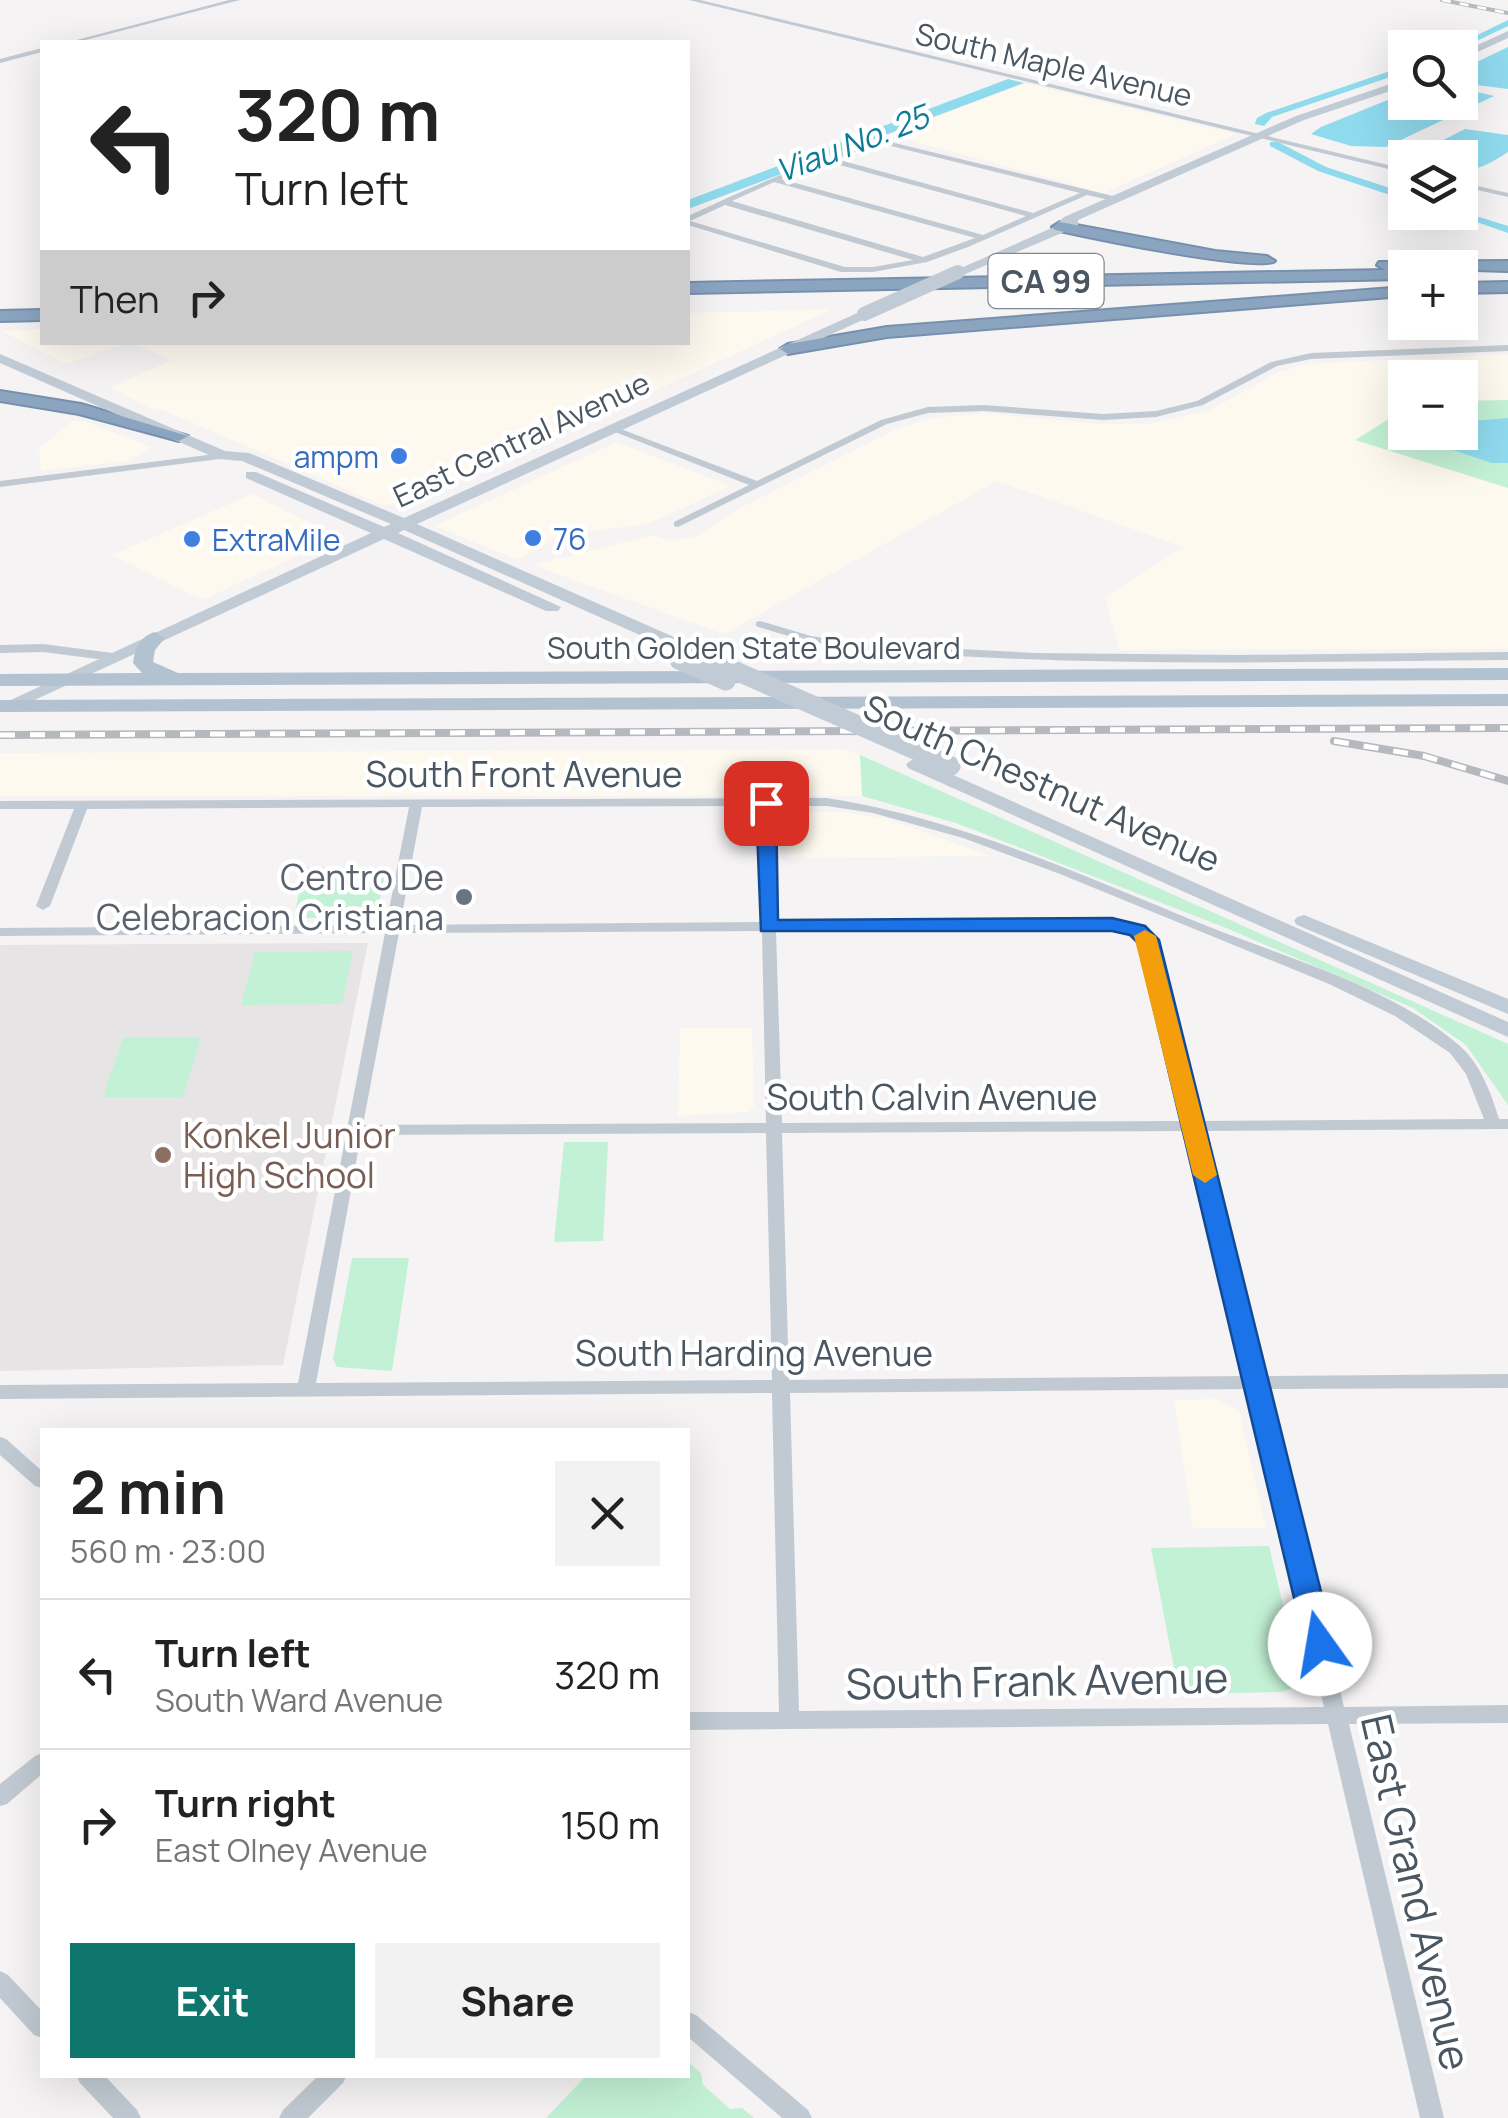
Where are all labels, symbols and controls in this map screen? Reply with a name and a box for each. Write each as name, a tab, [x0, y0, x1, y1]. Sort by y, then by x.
street label: South Maple Avenue	[912, 12, 1196, 116]
map controls	[1388, 30, 1478, 450]
button: search	[1388, 30, 1478, 120]
text: 320 m	[235, 66, 440, 162]
icon: left	[70, 80, 200, 210]
water label: Viau No. 25	[769, 92, 938, 192]
button: layers	[1388, 140, 1478, 230]
text: Turn left	[235, 157, 409, 219]
button: +	[1388, 250, 1478, 340]
road number: CA 99	[988, 254, 1104, 308]
icon: right	[179, 270, 234, 325]
text: Then	[70, 272, 159, 324]
button: −	[1388, 360, 1478, 450]
street label: East Central Avenue	[386, 362, 656, 516]
place label: ampm	[294, 436, 379, 477]
marker: ampm	[388, 445, 410, 467]
place label: 76	[553, 518, 587, 559]
place label: ExtraMile	[212, 519, 341, 560]
marker: 76	[522, 527, 544, 549]
marker: ExtraMile	[181, 528, 203, 550]
street label: South Golden State Boulevard	[547, 627, 961, 668]
street label: South Chestnut Avenue	[856, 683, 1228, 883]
street label: South Front Avenue	[365, 750, 683, 798]
pin	[724, 761, 809, 846]
icon: arrive	[739, 776, 794, 831]
place label: Centro De Celebracion Cristiana	[96, 853, 444, 941]
marker: Centro De Celebracion Cristiana	[453, 886, 475, 908]
street label: South Calvin Avenue	[766, 1073, 1098, 1121]
place label: Konkel Junior High School	[183, 1111, 396, 1199]
marker: Konkel Junior High School	[152, 1144, 174, 1166]
street label: South Harding Avenue	[575, 1329, 933, 1377]
text: 2 min	[70, 1450, 226, 1532]
button: close	[555, 1461, 660, 1566]
text: 560 m · 23:00	[70, 1529, 266, 1573]
position arrow	[1268, 1592, 1372, 1696]
text: Turn left	[155, 1626, 311, 1678]
icon: left	[70, 1647, 125, 1702]
text: 320 m	[554, 1648, 660, 1700]
street label: South Frank Avenue	[845, 1648, 1229, 1712]
text: South Ward Avenue	[155, 1678, 443, 1722]
street label: East Grand Avenue	[1348, 1708, 1486, 2076]
text: Turn right	[155, 1776, 336, 1828]
icon: right	[70, 1797, 125, 1852]
text: 150 m	[560, 1798, 660, 1850]
text: East Olney Avenue	[155, 1828, 428, 1872]
button: Exit	[70, 1943, 355, 2058]
button: Share	[375, 1943, 660, 2058]

